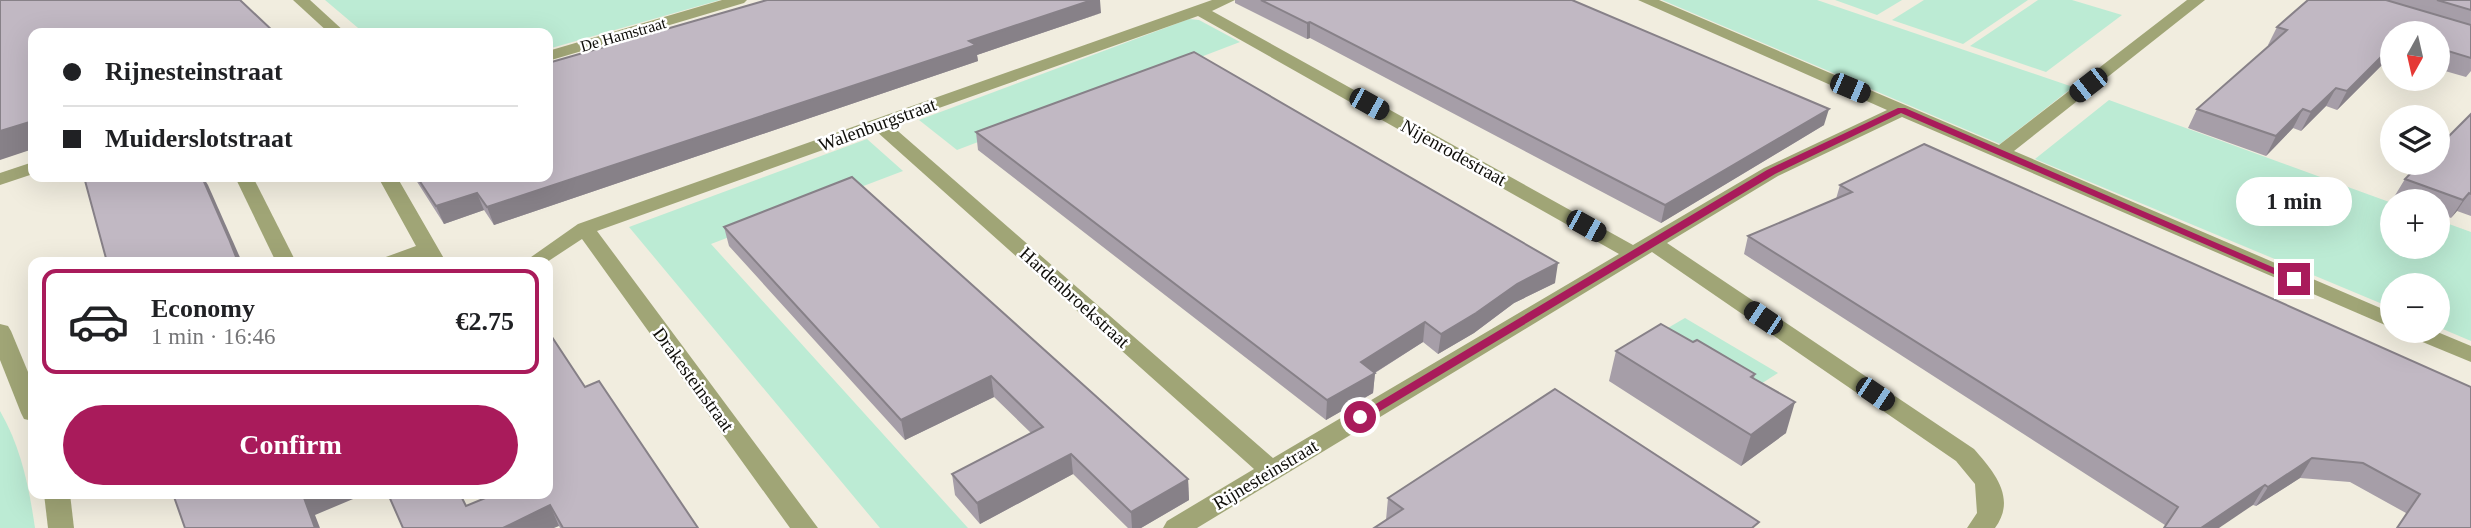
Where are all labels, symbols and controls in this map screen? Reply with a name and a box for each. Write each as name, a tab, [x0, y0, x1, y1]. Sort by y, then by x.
street label: De Hamstraat	[578, 14, 669, 55]
north arrow	[2380, 21, 2450, 91]
map controls	[2380, 21, 2450, 343]
text: Rijnesteinstraat	[105, 57, 283, 86]
car	[2065, 64, 2112, 106]
car	[1827, 70, 1874, 106]
car	[1346, 85, 1393, 123]
street label: Walenburgstraat	[815, 93, 940, 155]
button: layers	[2380, 105, 2450, 175]
street label: Nijenrodestraat	[1397, 115, 1511, 190]
text: Muiderslotstraat	[105, 124, 293, 153]
callout: 1 min	[2236, 177, 2352, 226]
text: 1 min	[2266, 189, 2322, 214]
button: +	[2380, 189, 2450, 259]
car	[1563, 207, 1610, 245]
street label: Hardenbroekstraat	[1015, 243, 1134, 353]
route end	[2278, 263, 2310, 295]
button: −	[2380, 273, 2450, 343]
icon: car	[67, 290, 130, 353]
text: Economy	[151, 294, 255, 323]
car	[1740, 298, 1787, 338]
text: €2.75	[456, 307, 514, 336]
street label: Drakesteinstraat	[649, 323, 739, 436]
text: 1 min · 16:46	[151, 324, 276, 349]
car	[1852, 374, 1899, 414]
route start	[1344, 401, 1376, 433]
button: Confirm	[63, 405, 518, 485]
street label: Rijnesteinstraat	[1209, 435, 1322, 514]

